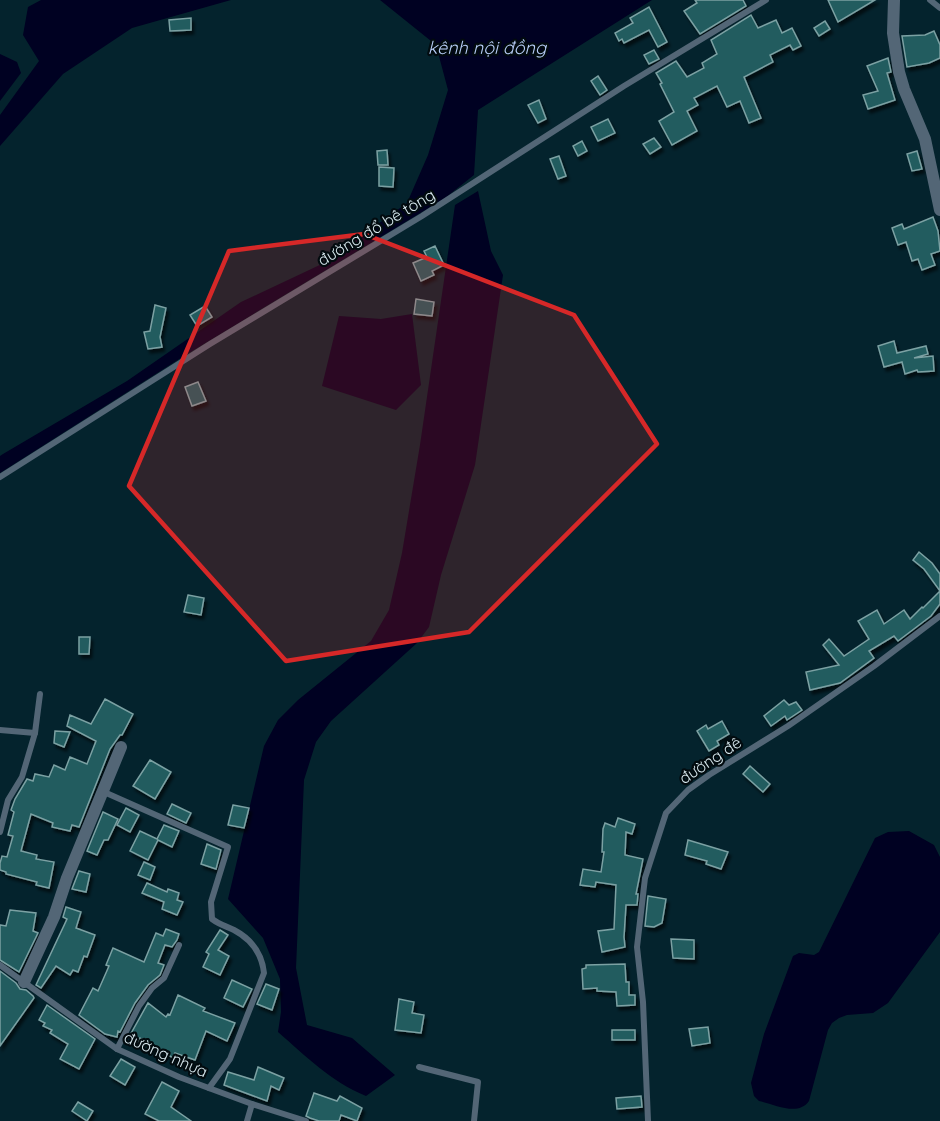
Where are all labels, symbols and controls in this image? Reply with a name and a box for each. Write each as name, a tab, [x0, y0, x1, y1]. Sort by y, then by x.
water label: kênh nội đồng	[428, 36, 548, 59]
street label: đường đổ bê tông	[314, 184, 438, 270]
street label: đường đê	[675, 732, 745, 788]
street label: đường nhựa	[121, 1027, 211, 1081]

